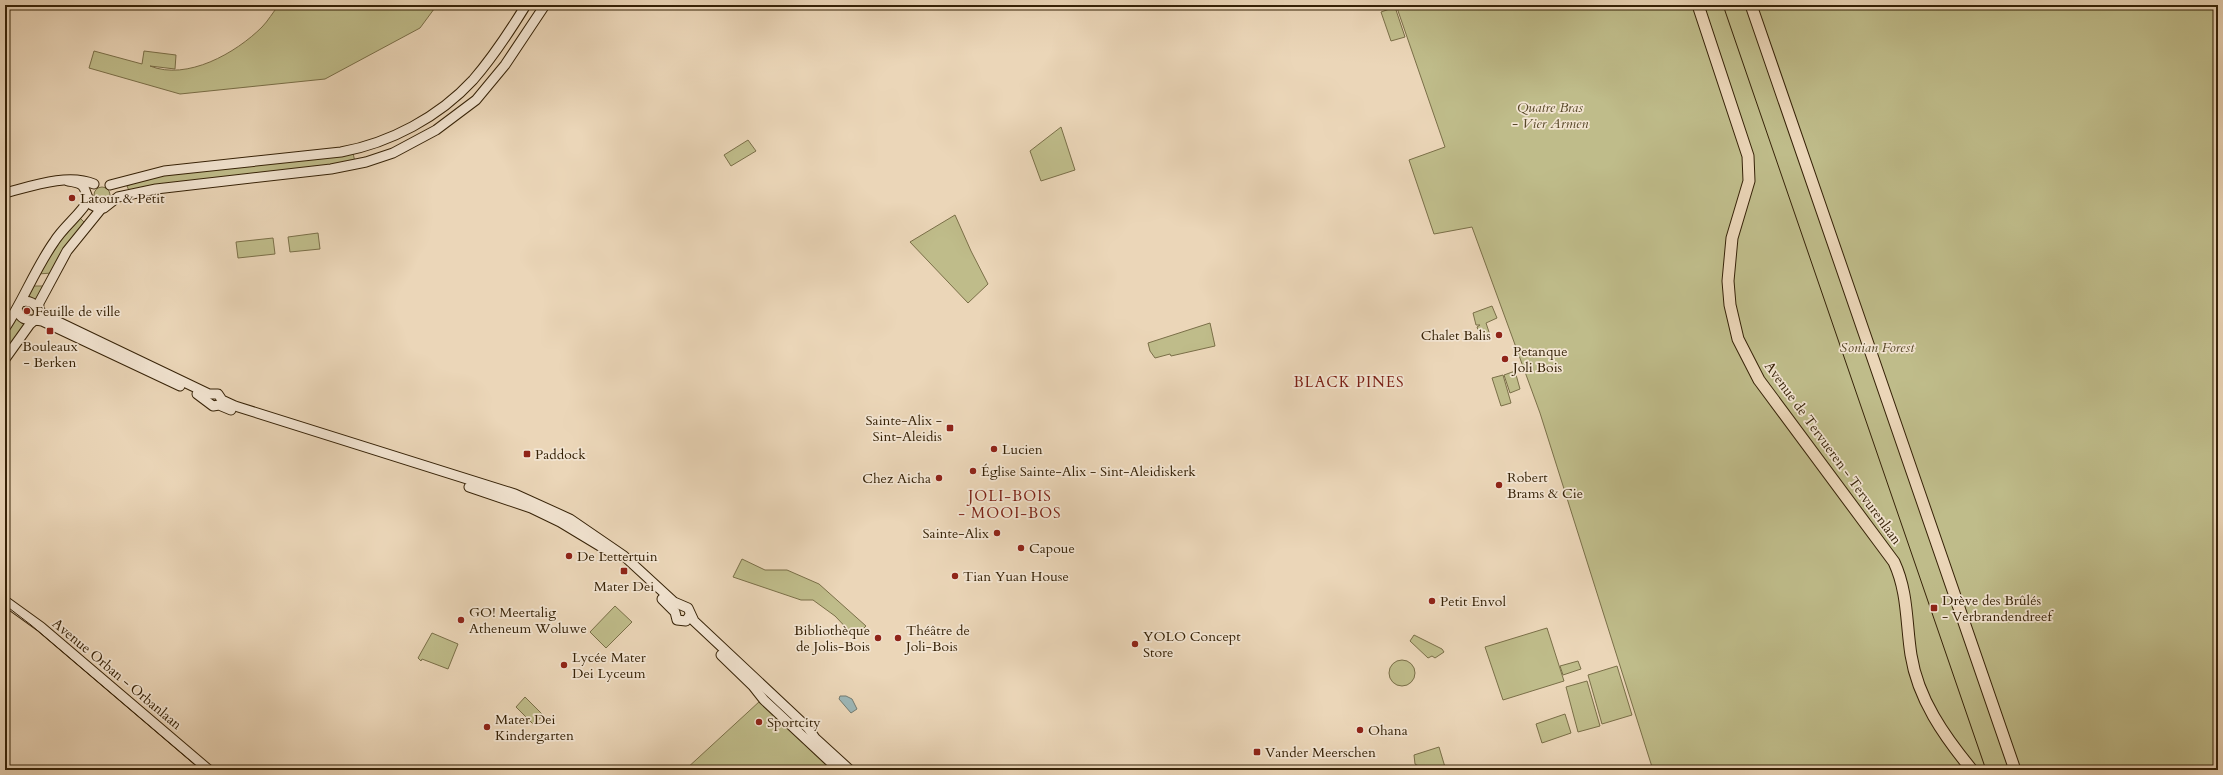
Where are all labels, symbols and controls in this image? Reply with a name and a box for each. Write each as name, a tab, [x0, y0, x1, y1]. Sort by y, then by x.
park label: Quatre Bras - Vier Armen	[1512, 98, 1588, 133]
place label: Latour & Petit	[80, 189, 165, 208]
marker: Latour & Petit	[67, 193, 77, 203]
place label: Feuille de ville	[35, 302, 120, 321]
marker: Feuille de ville	[22, 306, 32, 316]
marker: Bouleaux - Berken	[45, 326, 55, 336]
place label: Chalet Balis	[1421, 326, 1491, 345]
marker: Chalet Balis	[1494, 330, 1504, 340]
place label: Bouleaux - Berken	[22, 337, 78, 372]
park label: Sonian Forest	[1840, 338, 1915, 357]
place label: Petanque Joli Bois	[1511, 342, 1568, 377]
marker: Petanque Joli Bois	[1500, 354, 1510, 364]
street label: Avenue de Tervueren - Tervurenlaan	[1760, 357, 1906, 549]
district label: BLACK PINES	[1293, 372, 1405, 392]
place label: Sainte-Alix - Sint-Aleidis	[866, 411, 942, 446]
marker: Sainte-Alix - Sint-Aleidis	[945, 423, 955, 433]
place label: Lucien	[1002, 440, 1043, 459]
marker: Lucien	[989, 444, 999, 454]
place label: Paddock	[535, 445, 586, 464]
marker: Paddock	[522, 449, 532, 459]
place label: Église Sainte-Alix - Sint-Aleidiskerk	[981, 462, 1196, 481]
marker: Église Sainte-Alix - Sint-Aleidiskerk	[968, 466, 978, 476]
place label: Robert Brams & Cie	[1507, 468, 1583, 503]
place label: Chez Aicha	[862, 469, 931, 488]
marker: Chez Aicha	[934, 473, 944, 483]
marker: Robert Brams & Cie	[1494, 480, 1504, 490]
district label: JOLI-BOIS - MOOI-BOS	[958, 486, 1062, 523]
place label: Sainte-Alix	[923, 524, 989, 543]
marker: Sainte-Alix	[992, 528, 1002, 538]
place label: Capoue	[1029, 539, 1075, 558]
marker: Capoue	[1016, 543, 1026, 553]
place label: De Lettertuin	[577, 547, 658, 566]
marker: De Lettertuin	[564, 551, 574, 561]
marker: Mater Dei	[619, 566, 629, 576]
place label: Tian Yuan House	[963, 567, 1069, 586]
marker: Tian Yuan House	[950, 571, 960, 581]
place label: Mater Dei	[594, 577, 654, 596]
place label: Drève des Brûlés - Verbrandendreef	[1942, 591, 2054, 626]
place label: Petit Envol	[1440, 592, 1506, 611]
marker: Petit Envol	[1427, 596, 1437, 606]
place label: GO! Meertalig Atheneum Woluwe	[469, 603, 587, 638]
marker: Drève des Brûlés - Verbrandendreef	[1929, 603, 1939, 613]
street label: Avenue Orban - Orbanlaan	[48, 614, 186, 734]
marker: GO! Meertalig Atheneum Woluwe	[456, 615, 466, 625]
place label: Bibliothèque de Jolis-Bois	[794, 621, 870, 656]
place label: Théâtre de Joli-Bois	[904, 621, 970, 656]
place label: YOLO Concept Store	[1143, 627, 1241, 662]
marker: Bibliothèque de Jolis-Bois	[873, 633, 883, 643]
marker: Théâtre de Joli-Bois	[893, 633, 903, 643]
marker: YOLO Concept Store	[1130, 639, 1140, 649]
place label: Lycée Mater Dei Lyceum	[572, 648, 647, 683]
marker: Lycée Mater Dei Lyceum	[559, 660, 569, 670]
place label: Mater Dei Kindergarten	[495, 710, 574, 745]
place label: Sportcity	[767, 713, 821, 732]
marker: Sportcity	[754, 717, 764, 727]
place label: Ohana	[1368, 721, 1408, 740]
marker: Mater Dei Kindergarten	[482, 722, 492, 732]
marker: Ohana	[1355, 725, 1365, 735]
place label: Vander Meerschen	[1265, 743, 1376, 762]
marker: Vander Meerschen	[1252, 747, 1262, 757]

